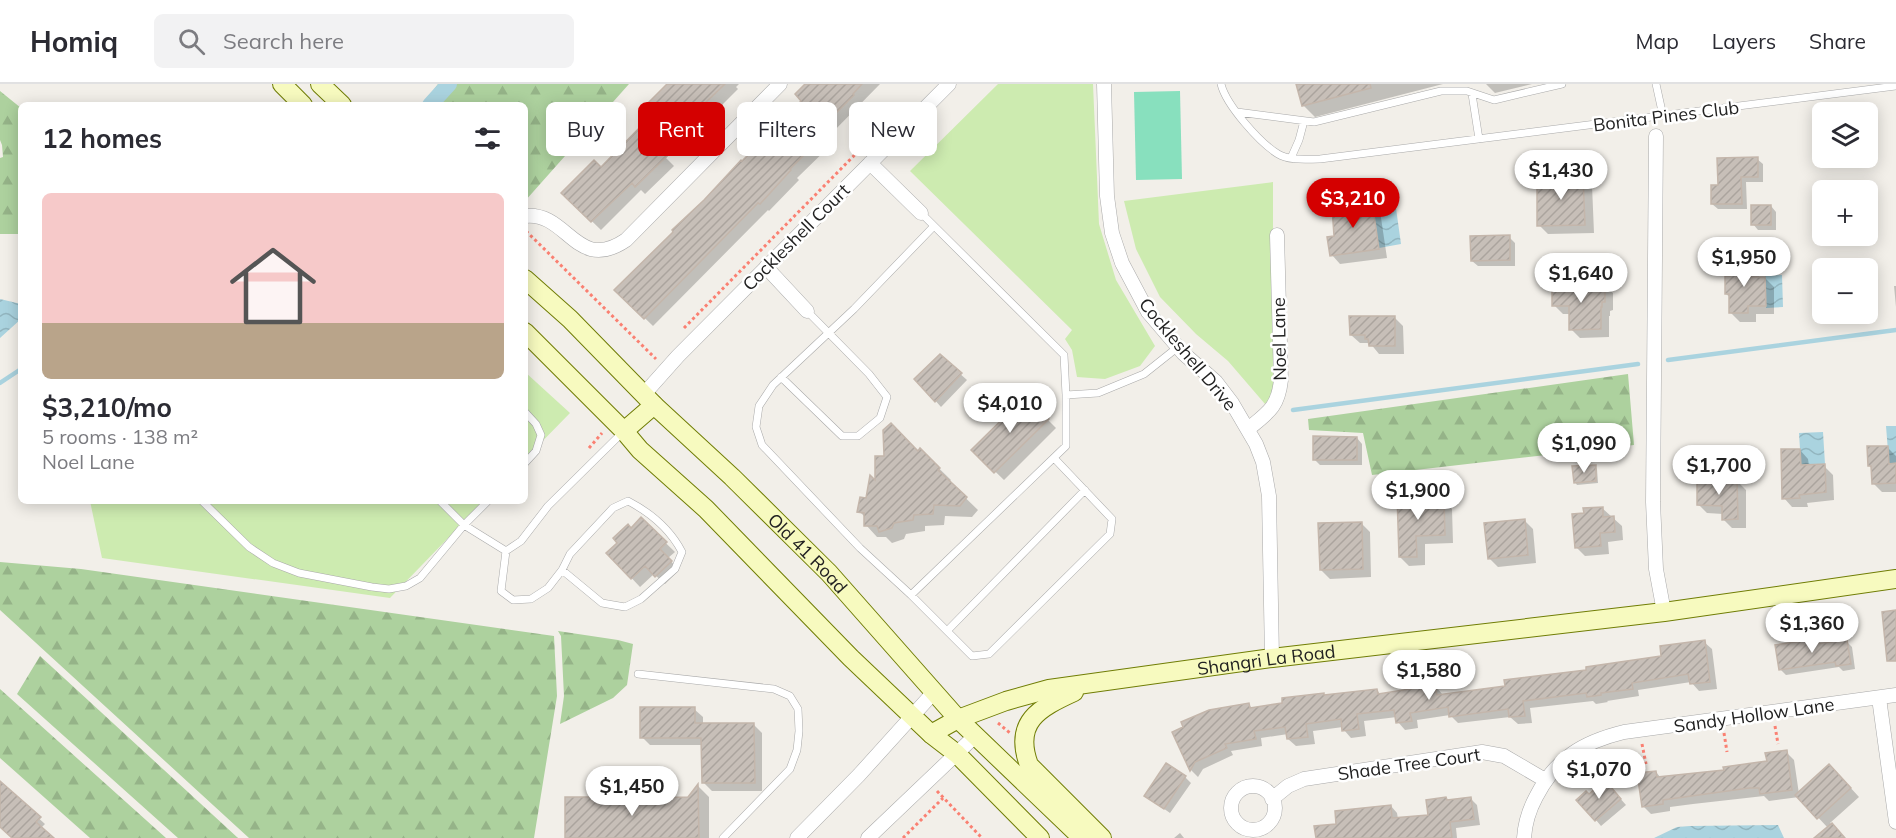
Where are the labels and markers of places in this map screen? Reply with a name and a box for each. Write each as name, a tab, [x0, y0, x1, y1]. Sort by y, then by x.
pin: $1,430	[1512, 150, 1610, 201]
pin: $3,210	[1304, 178, 1402, 229]
pin: $1,950	[1695, 237, 1793, 288]
pin: $1,640	[1532, 253, 1630, 304]
pin: $4,010	[961, 383, 1059, 434]
pin: $1,090	[1535, 423, 1633, 474]
pin: $1,700	[1670, 445, 1768, 496]
pin: $1,900	[1369, 470, 1467, 521]
pin: $1,360	[1763, 603, 1861, 654]
pin: $1,580	[1380, 650, 1478, 701]
pin: $1,070	[1550, 749, 1648, 800]
pin: $1,450	[583, 766, 681, 817]

